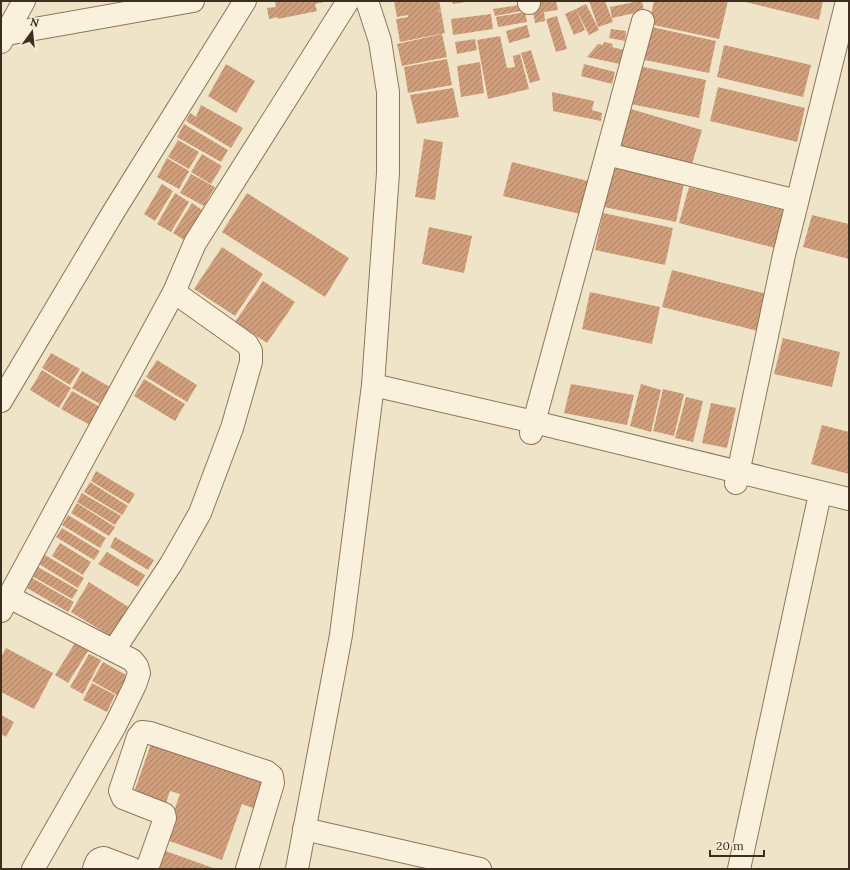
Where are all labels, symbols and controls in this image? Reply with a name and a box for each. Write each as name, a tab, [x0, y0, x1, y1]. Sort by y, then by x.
north arrow	[12, 12, 52, 52]
text: N	[29, 14, 41, 30]
scale bar	[710, 832, 764, 858]
text: 20 m	[716, 838, 744, 853]

